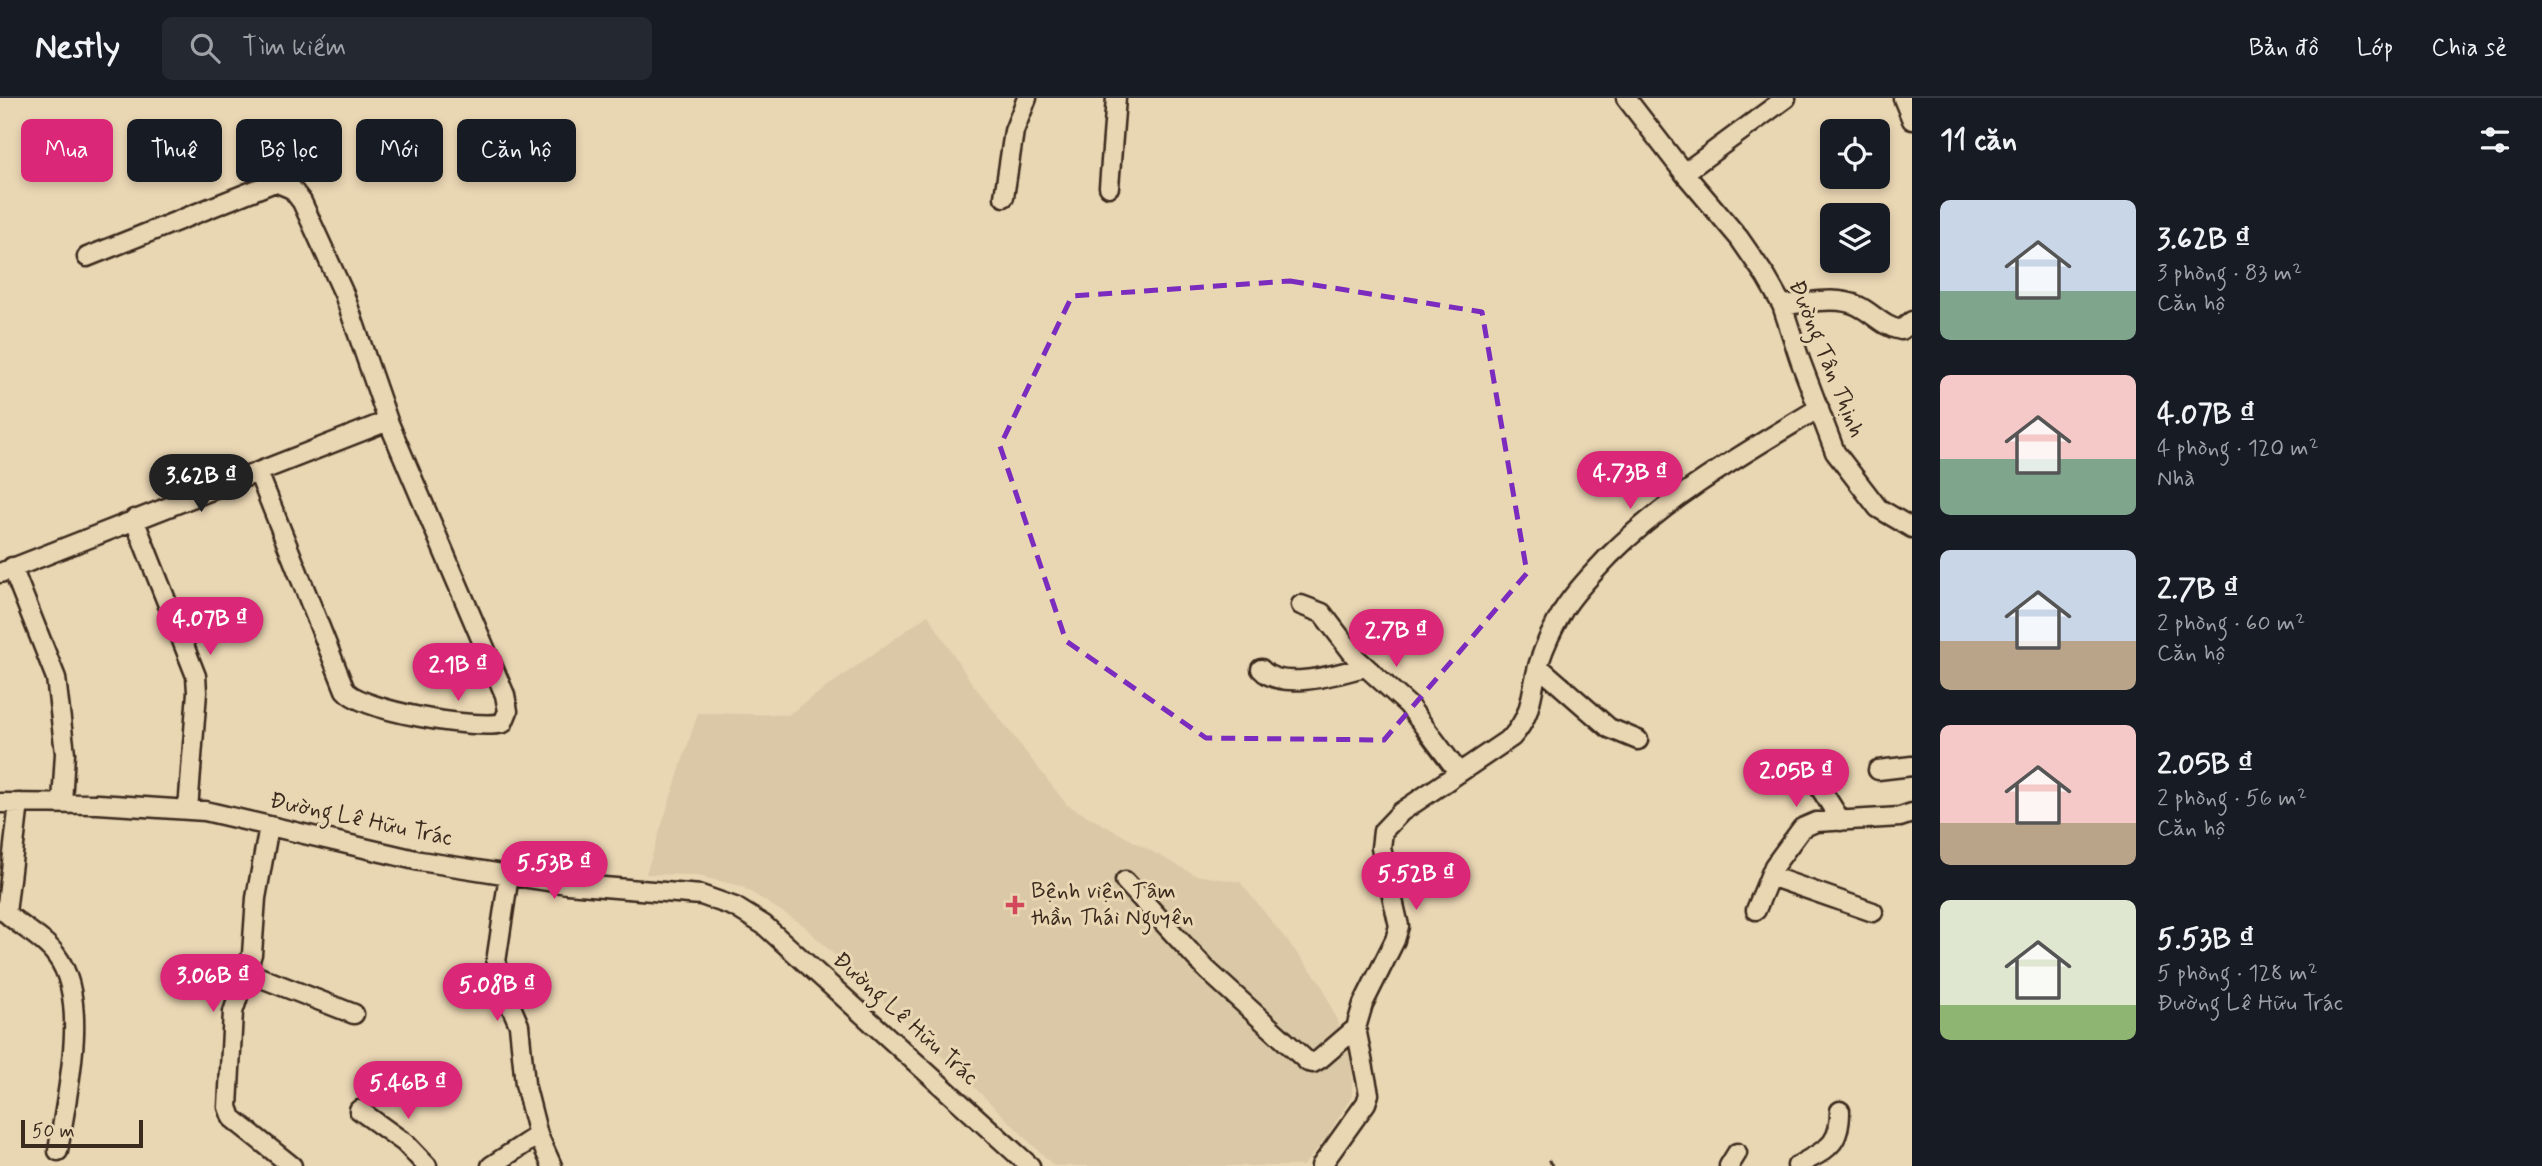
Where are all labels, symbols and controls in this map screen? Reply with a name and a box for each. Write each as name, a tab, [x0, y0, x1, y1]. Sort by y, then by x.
search box	[162, 17, 652, 80]
text: Nestly	[35, 26, 120, 70]
icon: search	[186, 29, 224, 67]
text: Tìm kiếm	[242, 31, 346, 65]
text: Bản đồ	[2249, 33, 2319, 64]
text: Lớp	[2357, 33, 2393, 64]
text: Chia sẻ	[2431, 33, 2507, 64]
chip: Mua	[21, 119, 113, 182]
chip: Thuê	[127, 119, 222, 182]
chip: Bộ lọc	[236, 119, 342, 182]
chip: Mới	[356, 119, 443, 182]
chip: Căn hộ	[457, 119, 576, 182]
map controls	[1820, 119, 1890, 273]
button: locate	[1820, 119, 1890, 189]
text: 11 căn	[1940, 121, 2017, 160]
icon: filters	[2476, 121, 2514, 159]
button: layers	[1820, 203, 1890, 273]
text: 3.62B ₫	[2157, 220, 2251, 259]
icon: home	[1996, 228, 2080, 312]
text: 3 phòng · 83 m²	[2157, 259, 2302, 289]
street label: Đường Tân Thịnh	[1779, 276, 1871, 443]
text: Căn hộ	[2157, 289, 2226, 319]
text: 4.07B ₫	[2157, 395, 2255, 434]
icon: home	[1996, 403, 2080, 487]
text: 4 phòng · 120 m²	[2157, 434, 2319, 464]
pin: 4.73B ₫	[1565, 452, 1695, 511]
pin: 3.62B ₫	[136, 454, 266, 514]
text: 4.73B ₫	[1593, 459, 1667, 489]
text: 3.62B ₫	[165, 462, 237, 492]
text: Nhà	[2157, 464, 2195, 494]
text: 2.7B ₫	[2157, 570, 2239, 609]
icon: home	[1996, 578, 2080, 662]
pin: 4.07B ₫	[145, 598, 275, 657]
text: 4.07B ₫	[172, 605, 248, 635]
text: 2 phòng · 60 m²	[2157, 609, 2305, 639]
pin: 2.7B ₫	[1339, 610, 1453, 669]
text: 2.7B ₫	[1365, 617, 1427, 647]
text: Căn hộ	[2157, 639, 2226, 669]
pin: 2.1B ₫	[401, 644, 515, 703]
text: 2.1B ₫	[429, 651, 487, 681]
text: 2.05B ₫	[2157, 745, 2253, 784]
pin: 2.05B ₫	[1731, 750, 1861, 809]
icon: home	[1996, 753, 2080, 837]
text: 2.05B ₫	[1759, 757, 1833, 787]
text: 2 phòng · 56 m²	[2157, 784, 2307, 814]
street label: Đường Lê Hữu Trác	[266, 786, 455, 856]
text: Căn hộ	[2157, 814, 2226, 844]
pin: 5.53B ₫	[489, 842, 619, 901]
text: 5.53B ₫	[517, 849, 591, 879]
pin: 5.52B ₫	[1351, 852, 1481, 912]
text: 5.52B ₫	[1377, 860, 1455, 890]
place label: Bệnh viện Tâm thần Thái Nguyên	[1031, 877, 1193, 935]
marker: Bệnh viện Tâm thần Thái Nguyên	[1005, 895, 1025, 915]
text: 5.53B ₫	[2157, 920, 2254, 959]
icon: home	[1996, 928, 2080, 1012]
street label: Đường Lê Hữu Trác	[824, 946, 984, 1094]
pin: 3.06B ₫	[148, 954, 278, 1014]
text: 5 phòng · 128 m²	[2157, 959, 2318, 989]
text: 3.06B ₫	[176, 962, 250, 992]
pin: 5.08B ₫	[432, 964, 562, 1023]
text: 5.08B ₫	[459, 971, 535, 1001]
text: Đường Lê Hữu Trác	[2157, 989, 2343, 1019]
pin: 5.46B ₫	[343, 1062, 473, 1121]
text: 5.46B ₫	[369, 1069, 447, 1099]
scale bar	[21, 1117, 144, 1149]
text: 50 m	[32, 1119, 75, 1144]

